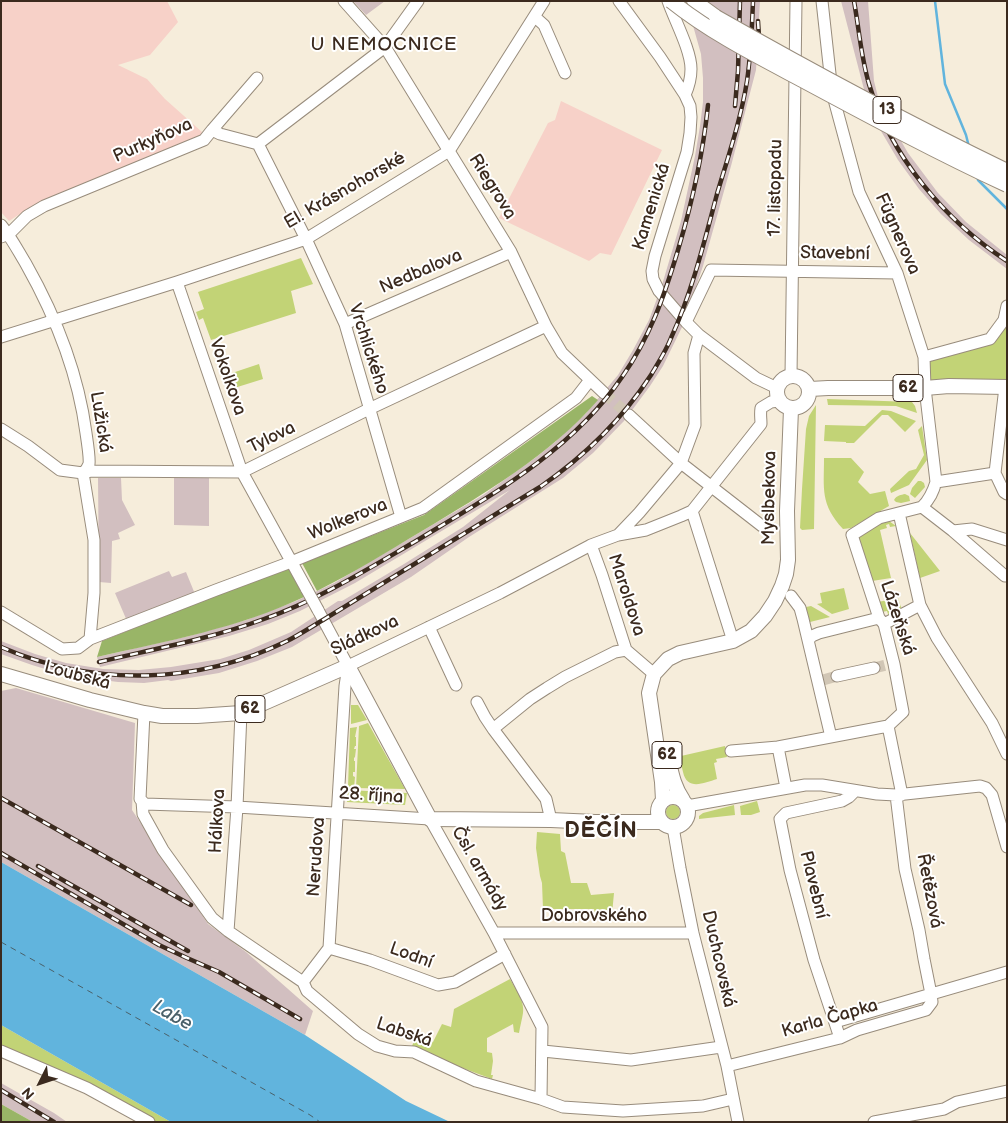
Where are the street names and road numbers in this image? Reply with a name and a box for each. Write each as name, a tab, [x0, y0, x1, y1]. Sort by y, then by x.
road number: 13	[873, 96, 901, 124]
street label: Purkyňova	[110, 114, 196, 168]
street label: 17. listopadu	[764, 139, 788, 237]
street label: El. Krásnohorské	[281, 148, 409, 234]
street label: Riegrova	[464, 150, 520, 224]
street label: Kamenická	[629, 161, 675, 253]
street label: Fügnerova	[869, 190, 925, 278]
street label: Stavební	[800, 243, 870, 265]
street label: Nedbalova	[377, 245, 465, 299]
street label: Vrchlického	[343, 301, 393, 397]
street label: Vokolkova	[204, 336, 250, 418]
road number: 62	[893, 374, 923, 402]
street label: Lužická	[84, 390, 116, 454]
street label: Tylova	[245, 417, 299, 459]
street label: Myslbekova	[758, 451, 782, 545]
street label: Wolkerova	[305, 494, 391, 546]
street label: Maroldova	[603, 551, 649, 639]
street label: Lázeňská	[875, 578, 919, 658]
street label: Sládkova	[328, 611, 402, 661]
street label: Loubská	[42, 657, 112, 695]
road number: 62	[235, 696, 265, 722]
road number: 62	[652, 742, 682, 768]
street label: 28. října	[338, 783, 404, 809]
street label: Hálkova	[206, 788, 230, 854]
street label: Nerudova	[303, 816, 331, 898]
street label: Čsl. armády	[446, 823, 512, 915]
street label: Plavební	[794, 849, 832, 921]
street label: Řetězová	[911, 852, 947, 930]
street label: Dobrovského	[541, 905, 647, 927]
street label: Duchcovská	[696, 909, 740, 1009]
street label: Lodní	[386, 938, 436, 974]
street label: Karla Čapka	[779, 995, 881, 1043]
street label: Labská	[373, 1013, 435, 1053]

